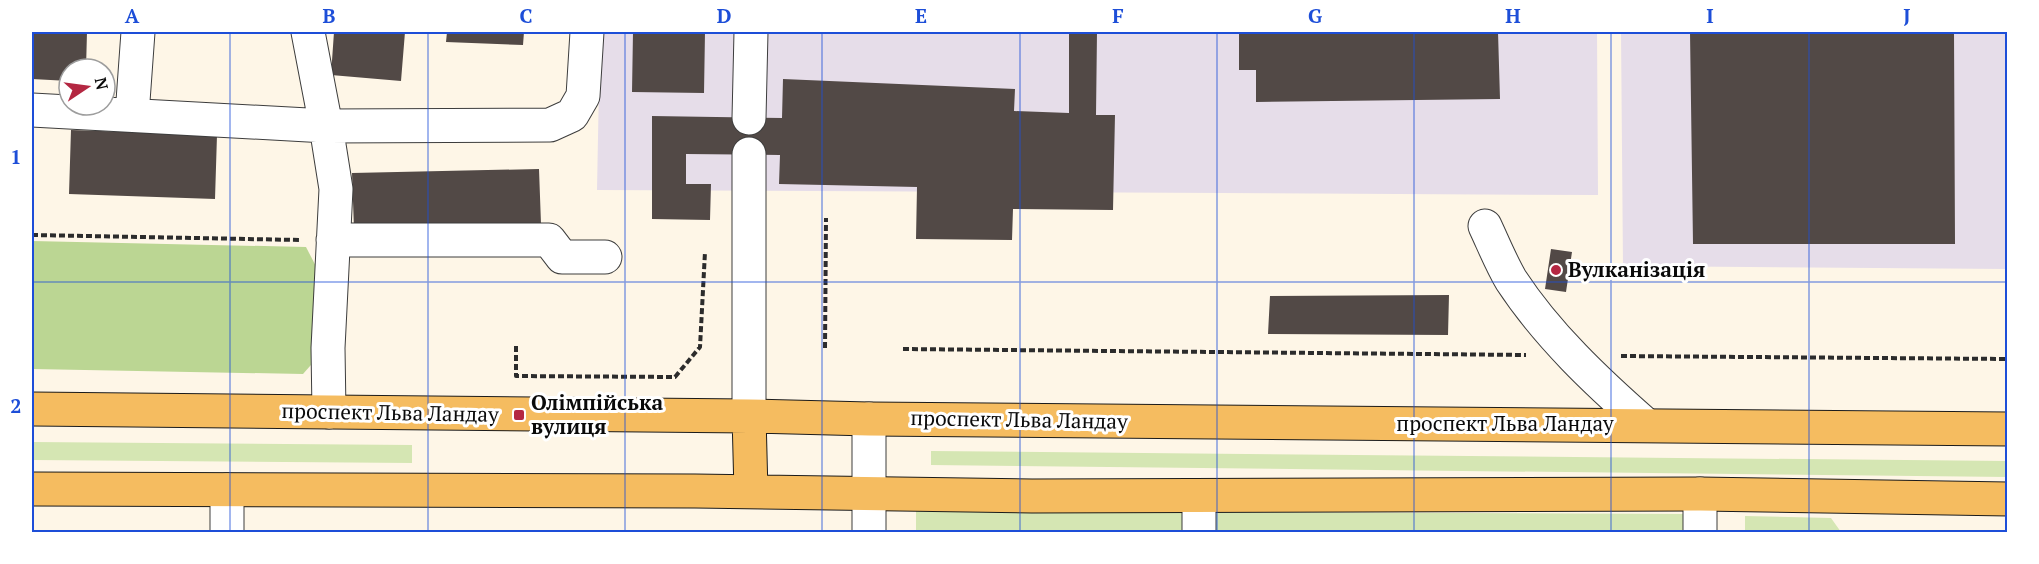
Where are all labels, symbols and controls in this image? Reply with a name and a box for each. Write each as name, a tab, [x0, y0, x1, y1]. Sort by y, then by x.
text: A	[125, 2, 140, 29]
text: B	[323, 2, 336, 29]
text: C	[519, 2, 533, 29]
text: D	[717, 2, 731, 29]
text: E	[915, 2, 927, 29]
text: F	[1112, 2, 1124, 29]
text: G	[1308, 2, 1322, 29]
text: H	[1505, 2, 1521, 29]
text: I	[1706, 2, 1714, 29]
text: J	[1903, 2, 1911, 29]
north arrow	[57, 57, 117, 117]
text: N	[90, 75, 114, 92]
text: 1	[10, 143, 22, 170]
place label: Вулканізація	[1568, 255, 1705, 283]
marker: Вулканізація	[1549, 263, 1563, 277]
place label: Олімпійська вулиця	[531, 388, 663, 440]
text: 2	[10, 392, 22, 419]
street label: проспект Льва Ландау	[281, 396, 499, 428]
street label: проспект Льва Ландау	[910, 403, 1128, 435]
marker: Олімпійська вулиця	[512, 408, 526, 422]
street label: проспект Льва Ландау	[1396, 409, 1614, 437]

